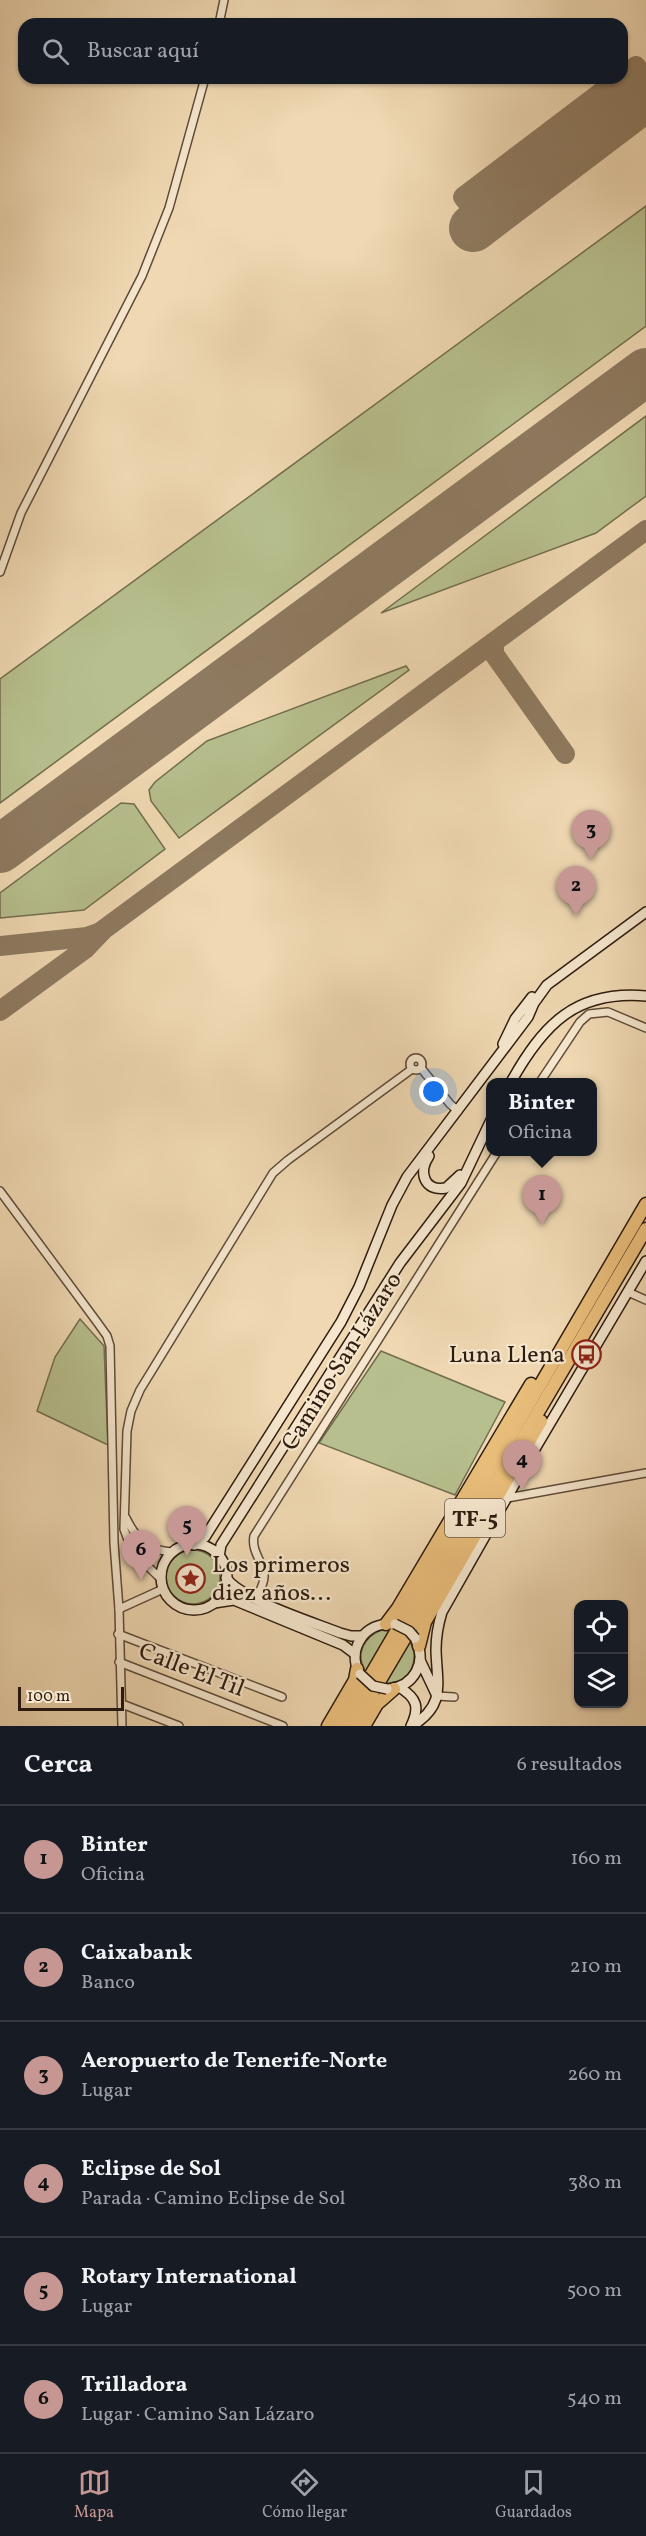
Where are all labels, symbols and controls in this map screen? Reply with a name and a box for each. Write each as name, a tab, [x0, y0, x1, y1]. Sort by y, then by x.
search box	[18, 18, 628, 84]
icon: search	[39, 35, 72, 68]
text: Buscar aquí	[87, 36, 199, 67]
pin: 3	[572, 810, 610, 860]
pin: 2	[556, 866, 596, 916]
your location	[419, 1077, 448, 1106]
popup	[486, 1078, 597, 1156]
text: Binter	[508, 1088, 575, 1119]
text: Oficina	[508, 1119, 572, 1147]
pin: 1	[522, 1176, 562, 1225]
street label: Camino San Lázaro	[274, 1266, 411, 1458]
bus stop icon: Luna Llena	[570, 1338, 602, 1370]
place label: Luna Llena	[449, 1339, 565, 1373]
pin: 4	[502, 1440, 542, 1490]
road number: TF-5	[445, 1499, 505, 1537]
pin: 5	[168, 1506, 207, 1556]
pin: 6	[122, 1530, 160, 1580]
place label: Los primeros diez años...	[212, 1549, 350, 1611]
place icon: Los primeros diez años...	[175, 1562, 207, 1594]
map controls	[574, 1600, 628, 1708]
button: locate	[574, 1600, 628, 1654]
street label: Calle El Til	[133, 1635, 249, 1707]
button: layers	[574, 1654, 628, 1708]
scale bar	[18, 1684, 124, 1712]
text: 100 m	[27, 1686, 70, 1708]
text: Cerca	[24, 1747, 93, 1783]
text: 6 resultados	[517, 1751, 622, 1779]
text: Binter	[81, 1830, 148, 1861]
text: 1	[39, 1845, 48, 1873]
text: 160 m	[570, 1845, 622, 1873]
text: Oficina	[81, 1861, 145, 1889]
text: Caixabank	[81, 1938, 192, 1969]
text: 2	[38, 1953, 49, 1981]
text: 210 m	[570, 1953, 622, 1981]
text: Banco	[81, 1969, 135, 1997]
text: Aeropuerto de Tenerife-Norte	[81, 2046, 387, 2077]
text: 3	[38, 2061, 49, 2089]
text: 260 m	[567, 2061, 622, 2089]
text: Lugar	[81, 2077, 132, 2105]
text: Eclipse de Sol	[81, 2154, 221, 2185]
text: 4	[37, 2169, 50, 2197]
text: 380 m	[568, 2169, 622, 2197]
text: Parada · Camino Eclipse de Sol	[81, 2185, 346, 2213]
text: Rotary International	[81, 2262, 297, 2293]
text: 5	[39, 2277, 48, 2305]
text: 500 m	[567, 2277, 622, 2305]
text: Lugar	[81, 2293, 132, 2321]
text: Trilladora	[81, 2370, 187, 2401]
text: 6	[38, 2385, 49, 2413]
text: 540 m	[567, 2385, 622, 2413]
text: Lugar · Camino San Lázaro	[81, 2401, 314, 2429]
tab: Mapa	[74, 2466, 114, 2524]
tab: Cómo llegar	[262, 2466, 347, 2524]
tab: Guardados	[495, 2466, 572, 2524]

